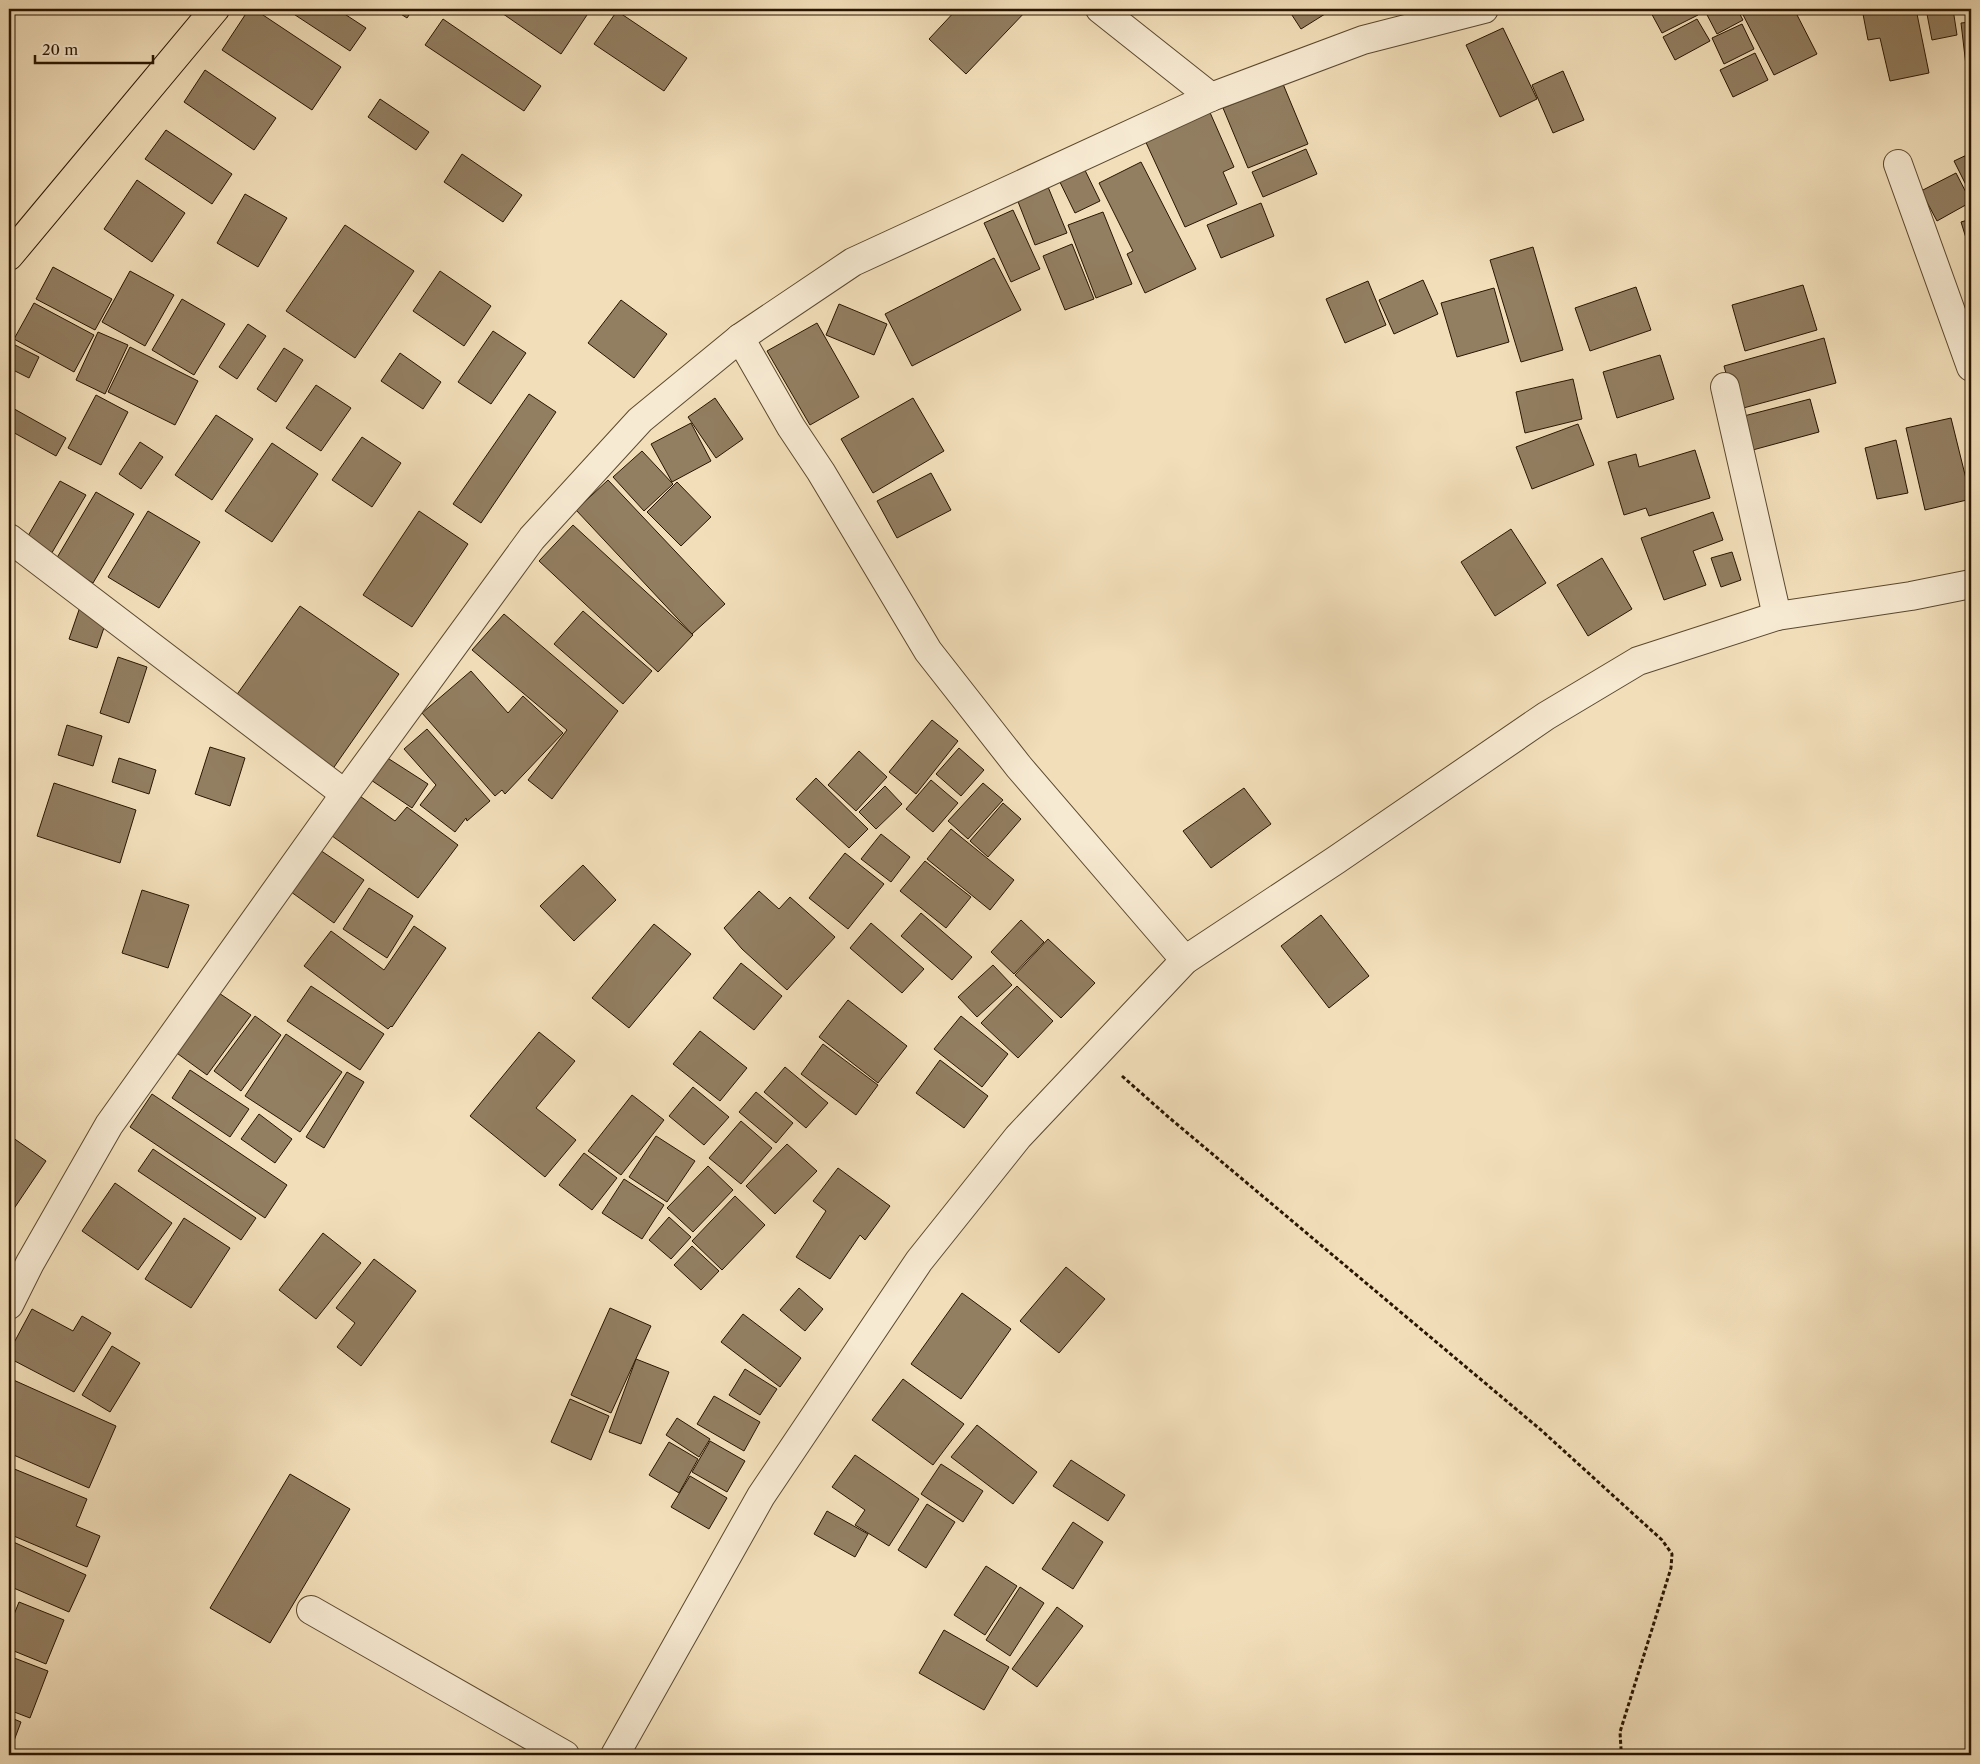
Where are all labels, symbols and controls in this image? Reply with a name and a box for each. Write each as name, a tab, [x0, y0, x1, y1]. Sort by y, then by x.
scale bar	[35, 32, 152, 64]
text: 20 m	[42, 40, 78, 59]

